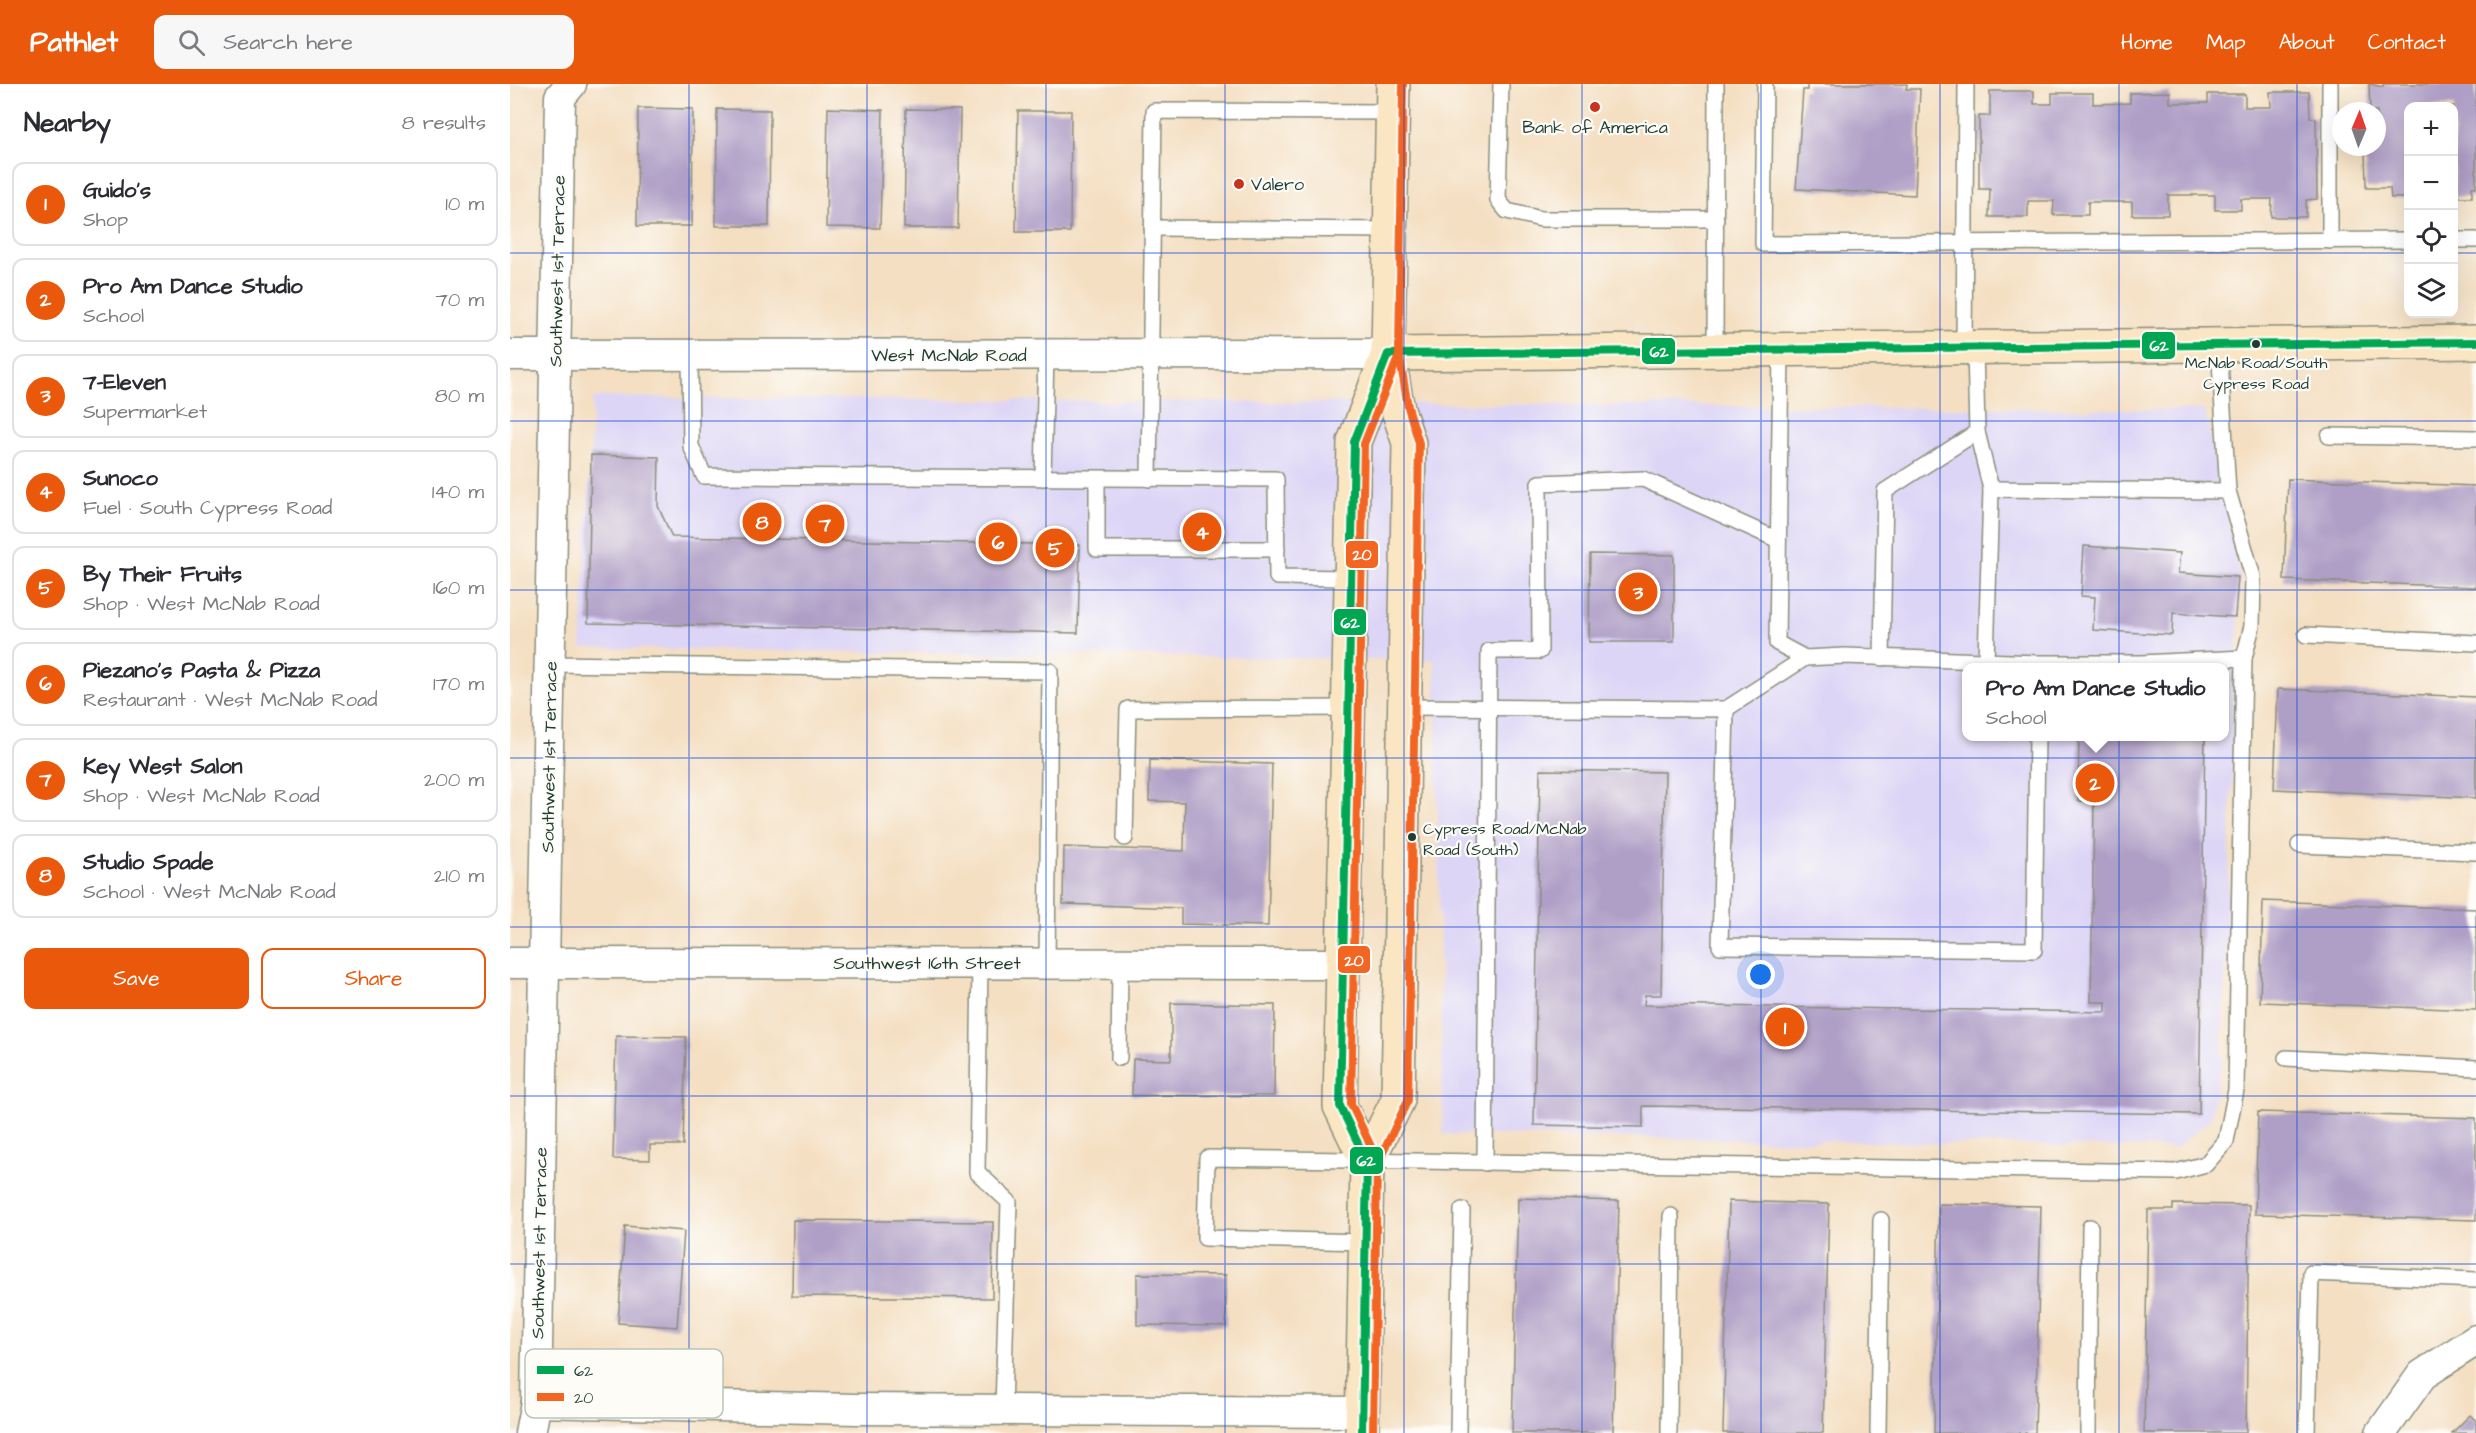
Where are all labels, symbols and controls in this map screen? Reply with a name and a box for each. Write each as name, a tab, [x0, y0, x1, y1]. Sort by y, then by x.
search box	[154, 15, 574, 69]
text: Pathlet	[30, 23, 118, 62]
icon: search	[175, 26, 208, 59]
text: Search here	[223, 27, 353, 58]
text: Home	[2121, 28, 2173, 57]
text: Map	[2206, 28, 2246, 57]
text: About	[2279, 28, 2335, 57]
text: Contact	[2368, 28, 2446, 57]
marker: Bank of America	[1588, 100, 1602, 114]
north arrow	[2332, 102, 2386, 156]
map controls	[2404, 102, 2458, 318]
button: +	[2404, 102, 2458, 156]
text: Nearby	[24, 105, 111, 141]
text: 8 results	[402, 109, 486, 137]
place label: Bank of America	[1522, 115, 1668, 140]
button: −	[2404, 156, 2458, 210]
place label: Valero	[1251, 172, 1304, 197]
text: Guido's	[83, 175, 151, 206]
street label: Southwest 1st Terrace	[543, 175, 572, 367]
marker: Valero	[1232, 177, 1246, 191]
text: 1	[44, 190, 47, 218]
text: 10 m	[445, 190, 484, 218]
text: Shop	[83, 206, 128, 234]
button: locate	[2404, 210, 2458, 264]
button: layers	[2404, 264, 2458, 318]
text: Pro Am Dance Studio	[83, 271, 303, 302]
text: 2	[40, 286, 51, 314]
text: 70 m	[436, 286, 484, 314]
text: School	[83, 302, 144, 330]
line badge: 62	[2141, 331, 2176, 360]
text: 62	[2149, 335, 2169, 357]
line badge: 62	[1641, 337, 1676, 365]
marker: McNab Road/South Cypress Road	[2250, 338, 2262, 350]
text: 62	[1649, 341, 1669, 363]
street label: West McNab Road	[871, 343, 1027, 368]
place label: McNab Road/South Cypress Road	[2185, 352, 2327, 396]
text: 7-Eleven	[83, 367, 166, 398]
text: 3	[40, 382, 51, 410]
text: 80 m	[435, 382, 484, 410]
text: Supermarket	[83, 398, 207, 426]
text: Sunoco	[83, 463, 158, 494]
text: 4	[39, 478, 52, 506]
text: 140 m	[432, 478, 484, 506]
text: Fuel · South Cypress Road	[83, 494, 332, 522]
pin: 8	[742, 500, 782, 544]
pin: 7	[806, 502, 844, 546]
pin: 4	[1182, 510, 1222, 554]
pin: 6	[978, 520, 1018, 564]
pin: 5	[1036, 526, 1074, 570]
line badge: 20	[1345, 540, 1379, 569]
text: 20	[1351, 544, 1372, 566]
text: By Their Fruits	[83, 559, 242, 590]
pin: 3	[1618, 570, 1658, 614]
text: 5	[38, 574, 53, 602]
text: 160 m	[433, 574, 484, 602]
text: Shop · West McNab Road	[83, 590, 320, 618]
line badge: 62	[1333, 608, 1367, 636]
text: 62	[1340, 612, 1360, 634]
text: Piezano's Pasta & Pizza	[83, 655, 320, 686]
street label: Southwest 1st Terrace	[535, 661, 564, 853]
popup	[1962, 663, 2229, 741]
text: 6	[39, 670, 52, 698]
text: 170 m	[433, 670, 484, 698]
text: Pro Am Dance Studio	[1986, 673, 2205, 704]
text: Restaurant · West McNab Road	[83, 686, 378, 714]
text: School	[1986, 704, 2047, 732]
text: Key West Salon	[83, 751, 243, 782]
pin: 2	[2076, 760, 2114, 806]
text: 7	[39, 766, 52, 794]
text: 200 m	[424, 766, 484, 794]
text: Shop · West McNab Road	[83, 782, 320, 810]
place label: Cypress Road/McNab Road (South)	[1423, 818, 1587, 861]
marker: Cypress Road/McNab Road (South)	[1406, 831, 1418, 843]
text: Studio Spade	[83, 847, 214, 878]
text: 8	[39, 862, 52, 890]
text: 210 m	[434, 862, 484, 890]
text: School · West McNab Road	[83, 878, 336, 906]
line badge: 20	[1337, 945, 1371, 974]
button: Save	[24, 948, 249, 1009]
button: Share	[261, 948, 486, 1009]
text: 20	[1343, 950, 1364, 972]
street label: Southwest 16th Street	[833, 951, 1021, 976]
your location	[1746, 960, 1775, 989]
pin: 1	[1766, 1004, 1804, 1050]
line badge: 62	[1349, 1146, 1384, 1175]
street label: Southwest 1st Terrace	[525, 1147, 554, 1339]
text: 62	[1356, 1150, 1376, 1172]
legend	[525, 1349, 723, 1418]
text: 62	[574, 1360, 593, 1382]
text: 20	[574, 1387, 593, 1409]

